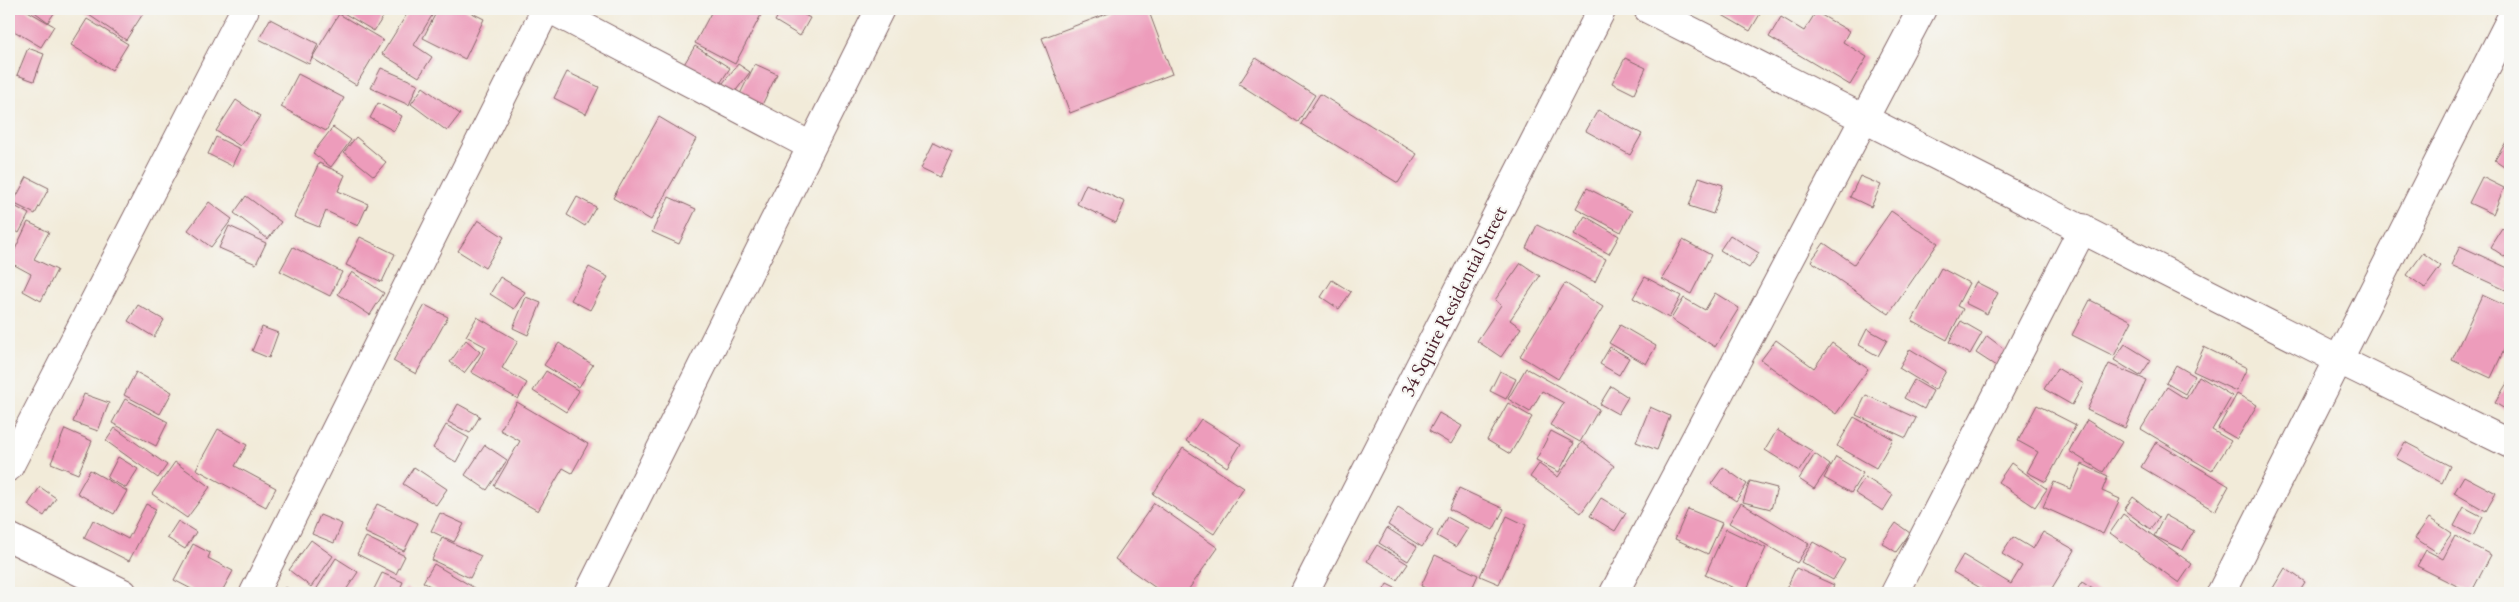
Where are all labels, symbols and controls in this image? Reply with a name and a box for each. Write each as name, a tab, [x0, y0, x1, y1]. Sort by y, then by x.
street label: 34 Squire Residential Street	[1394, 201, 1513, 401]

